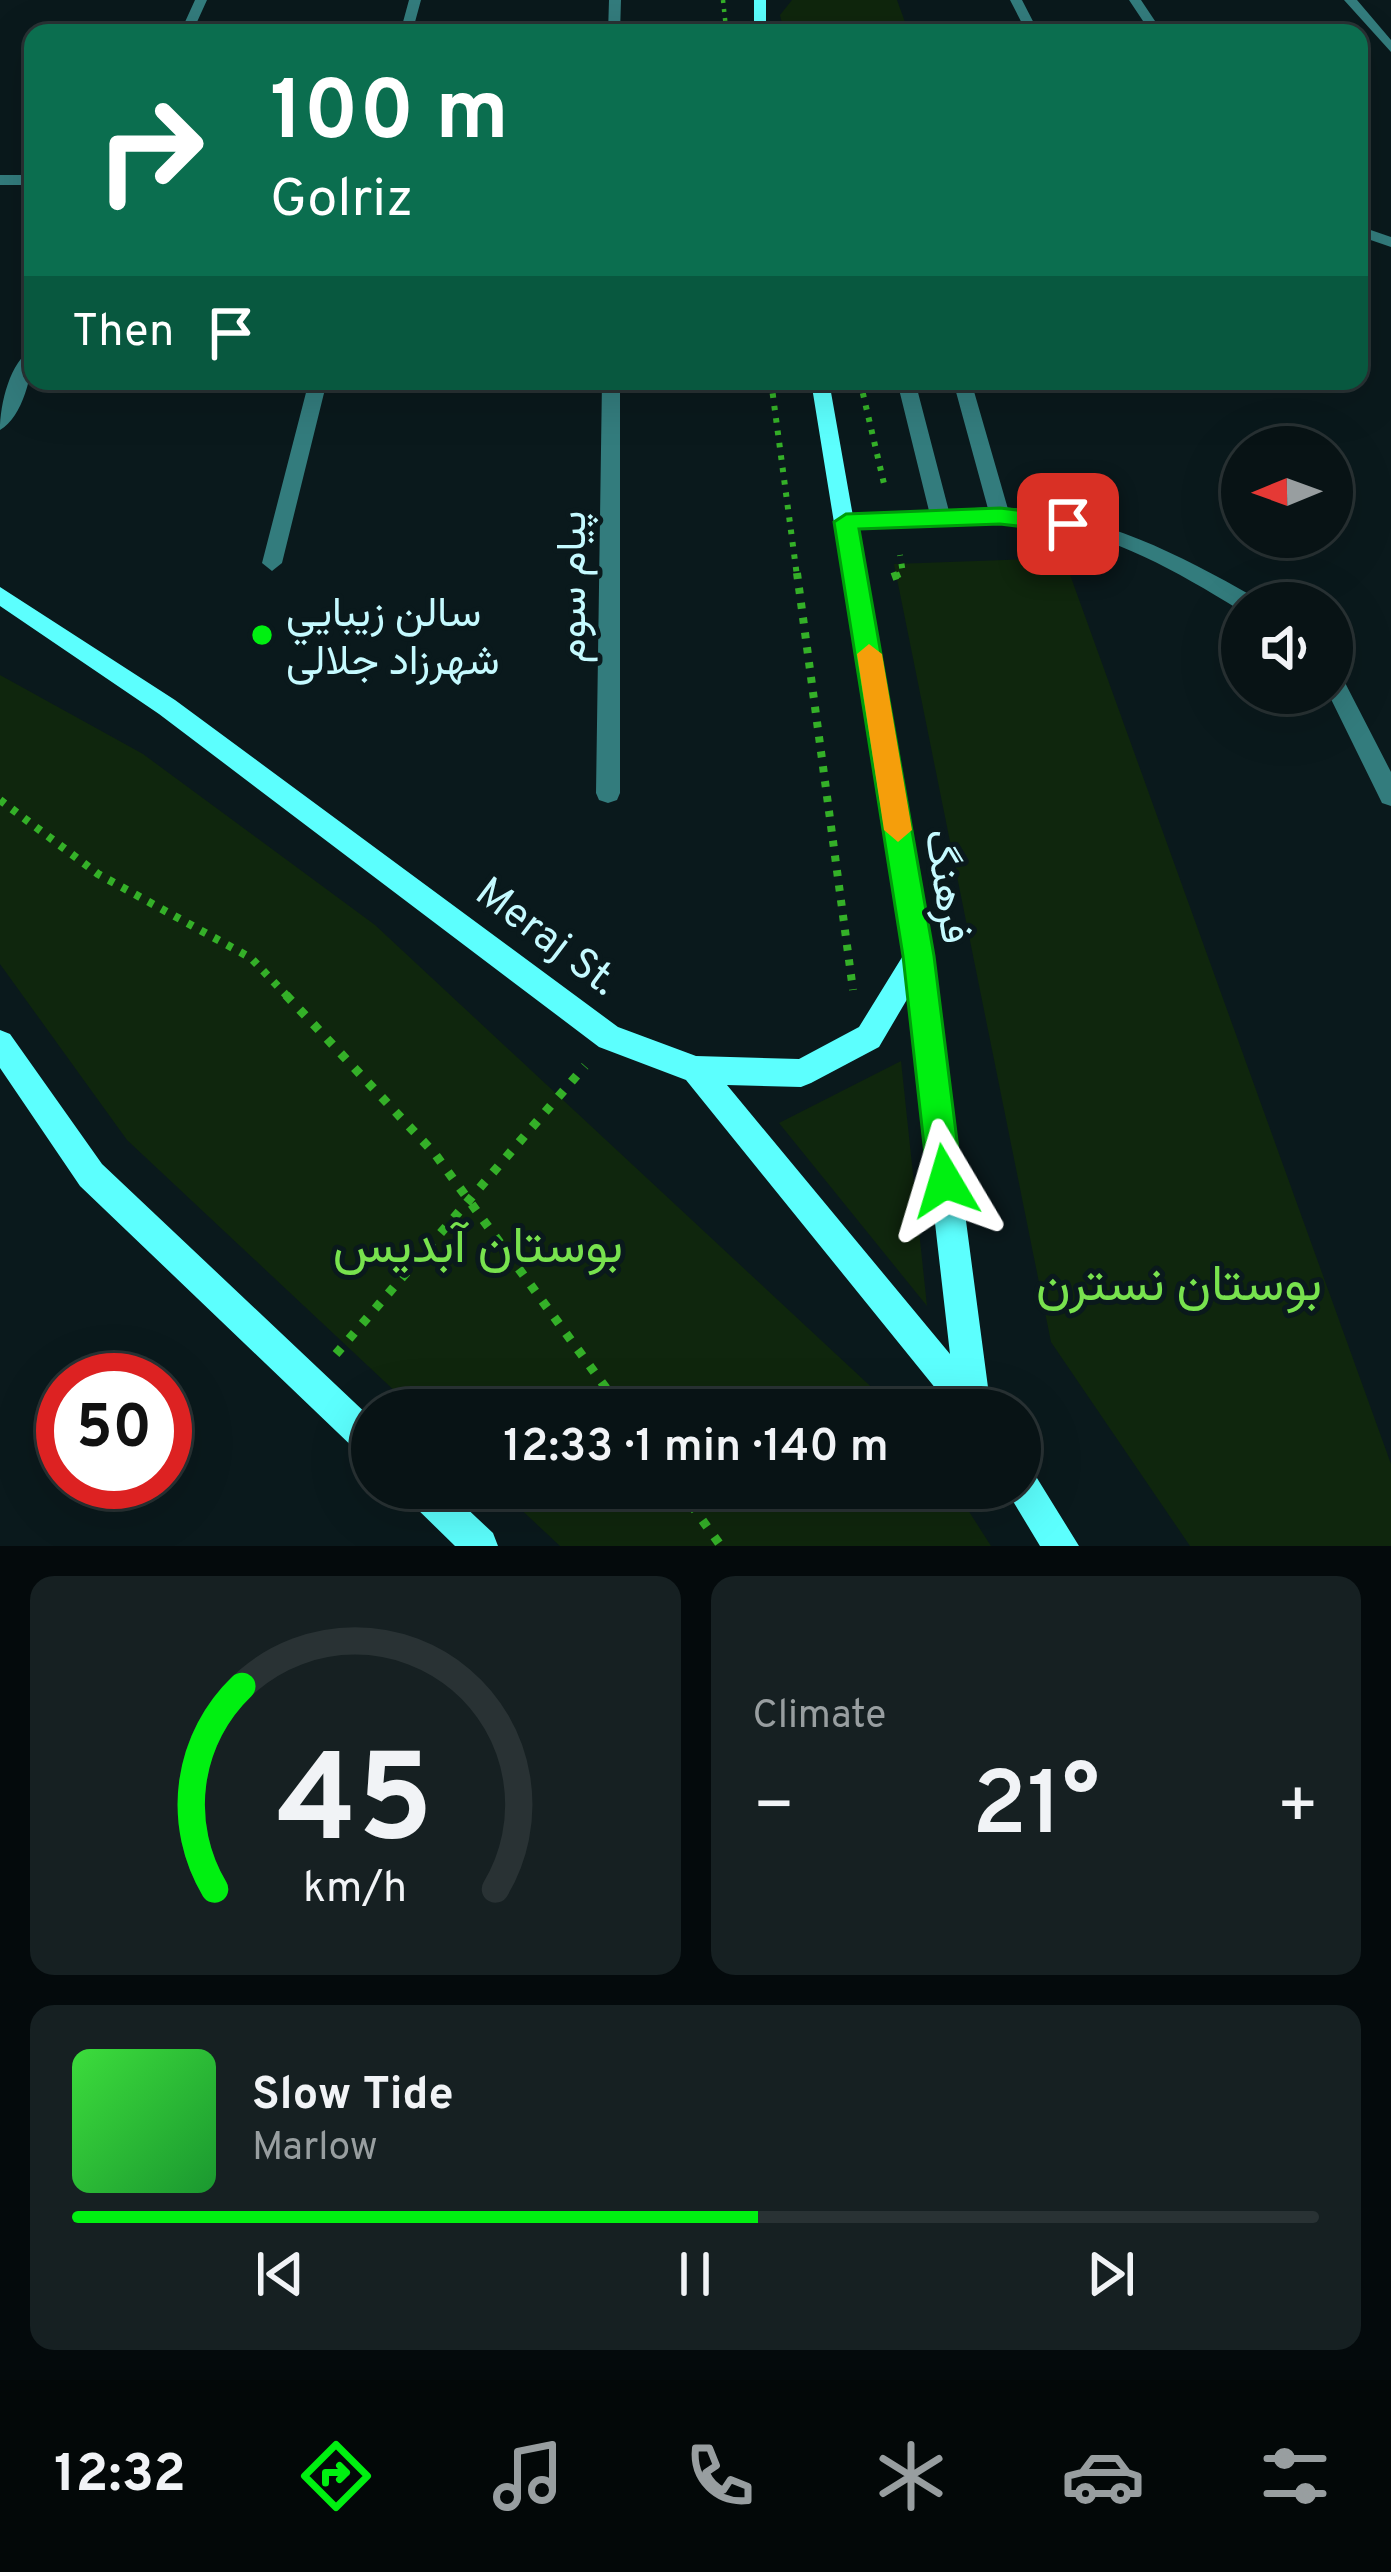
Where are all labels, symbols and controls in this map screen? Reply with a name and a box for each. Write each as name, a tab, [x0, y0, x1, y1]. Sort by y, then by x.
text: 100 m	[270, 63, 509, 169]
icon: right	[72, 72, 228, 228]
text: Golriz	[270, 167, 413, 236]
icon: arrive	[198, 300, 264, 366]
text: Then	[72, 305, 174, 362]
north arrow	[1221, 426, 1353, 558]
map controls	[1221, 426, 1353, 714]
pin	[1017, 473, 1119, 575]
icon: arrive	[1035, 491, 1101, 557]
street label: پیام سوم	[548, 511, 601, 663]
button: sound	[1221, 582, 1353, 714]
place label: سالن زيبايي شهرزاد جلالى	[286, 589, 500, 690]
marker: سالن زيبايي شهرزاد جلالى	[249, 622, 275, 648]
street label: فرهنگ	[909, 826, 980, 948]
street label: Meraj St.	[463, 868, 627, 1010]
position arrow	[882, 1118, 1008, 1244]
park label: بوستان آبدیس	[333, 1217, 623, 1282]
park label: بوستان نسترن	[1036, 1255, 1322, 1320]
speed limit sign: 50	[36, 1353, 192, 1509]
text: 12:33 · 1 min · 140 m	[503, 1420, 889, 1477]
text: Climate	[753, 1693, 886, 1742]
text: 45	[277, 1728, 433, 1886]
text: 21°	[972, 1753, 1100, 1866]
text: −	[753, 1768, 795, 1851]
text: +	[1276, 1768, 1319, 1851]
text: km/h	[303, 1862, 407, 1916]
text: Slow Tide	[252, 2068, 454, 2125]
text: Marlow	[252, 2125, 378, 2174]
icon: previous	[247, 2241, 313, 2307]
icon: pause	[662, 2241, 728, 2307]
icon: next	[1078, 2241, 1144, 2307]
icon: directions	[294, 2434, 378, 2518]
icon: music	[486, 2434, 570, 2518]
icon: phone	[678, 2434, 762, 2518]
icon: climate	[869, 2434, 953, 2518]
icon: car	[1061, 2434, 1145, 2518]
icon: filters	[1253, 2434, 1337, 2518]
text: 12:32	[54, 2442, 186, 2511]

